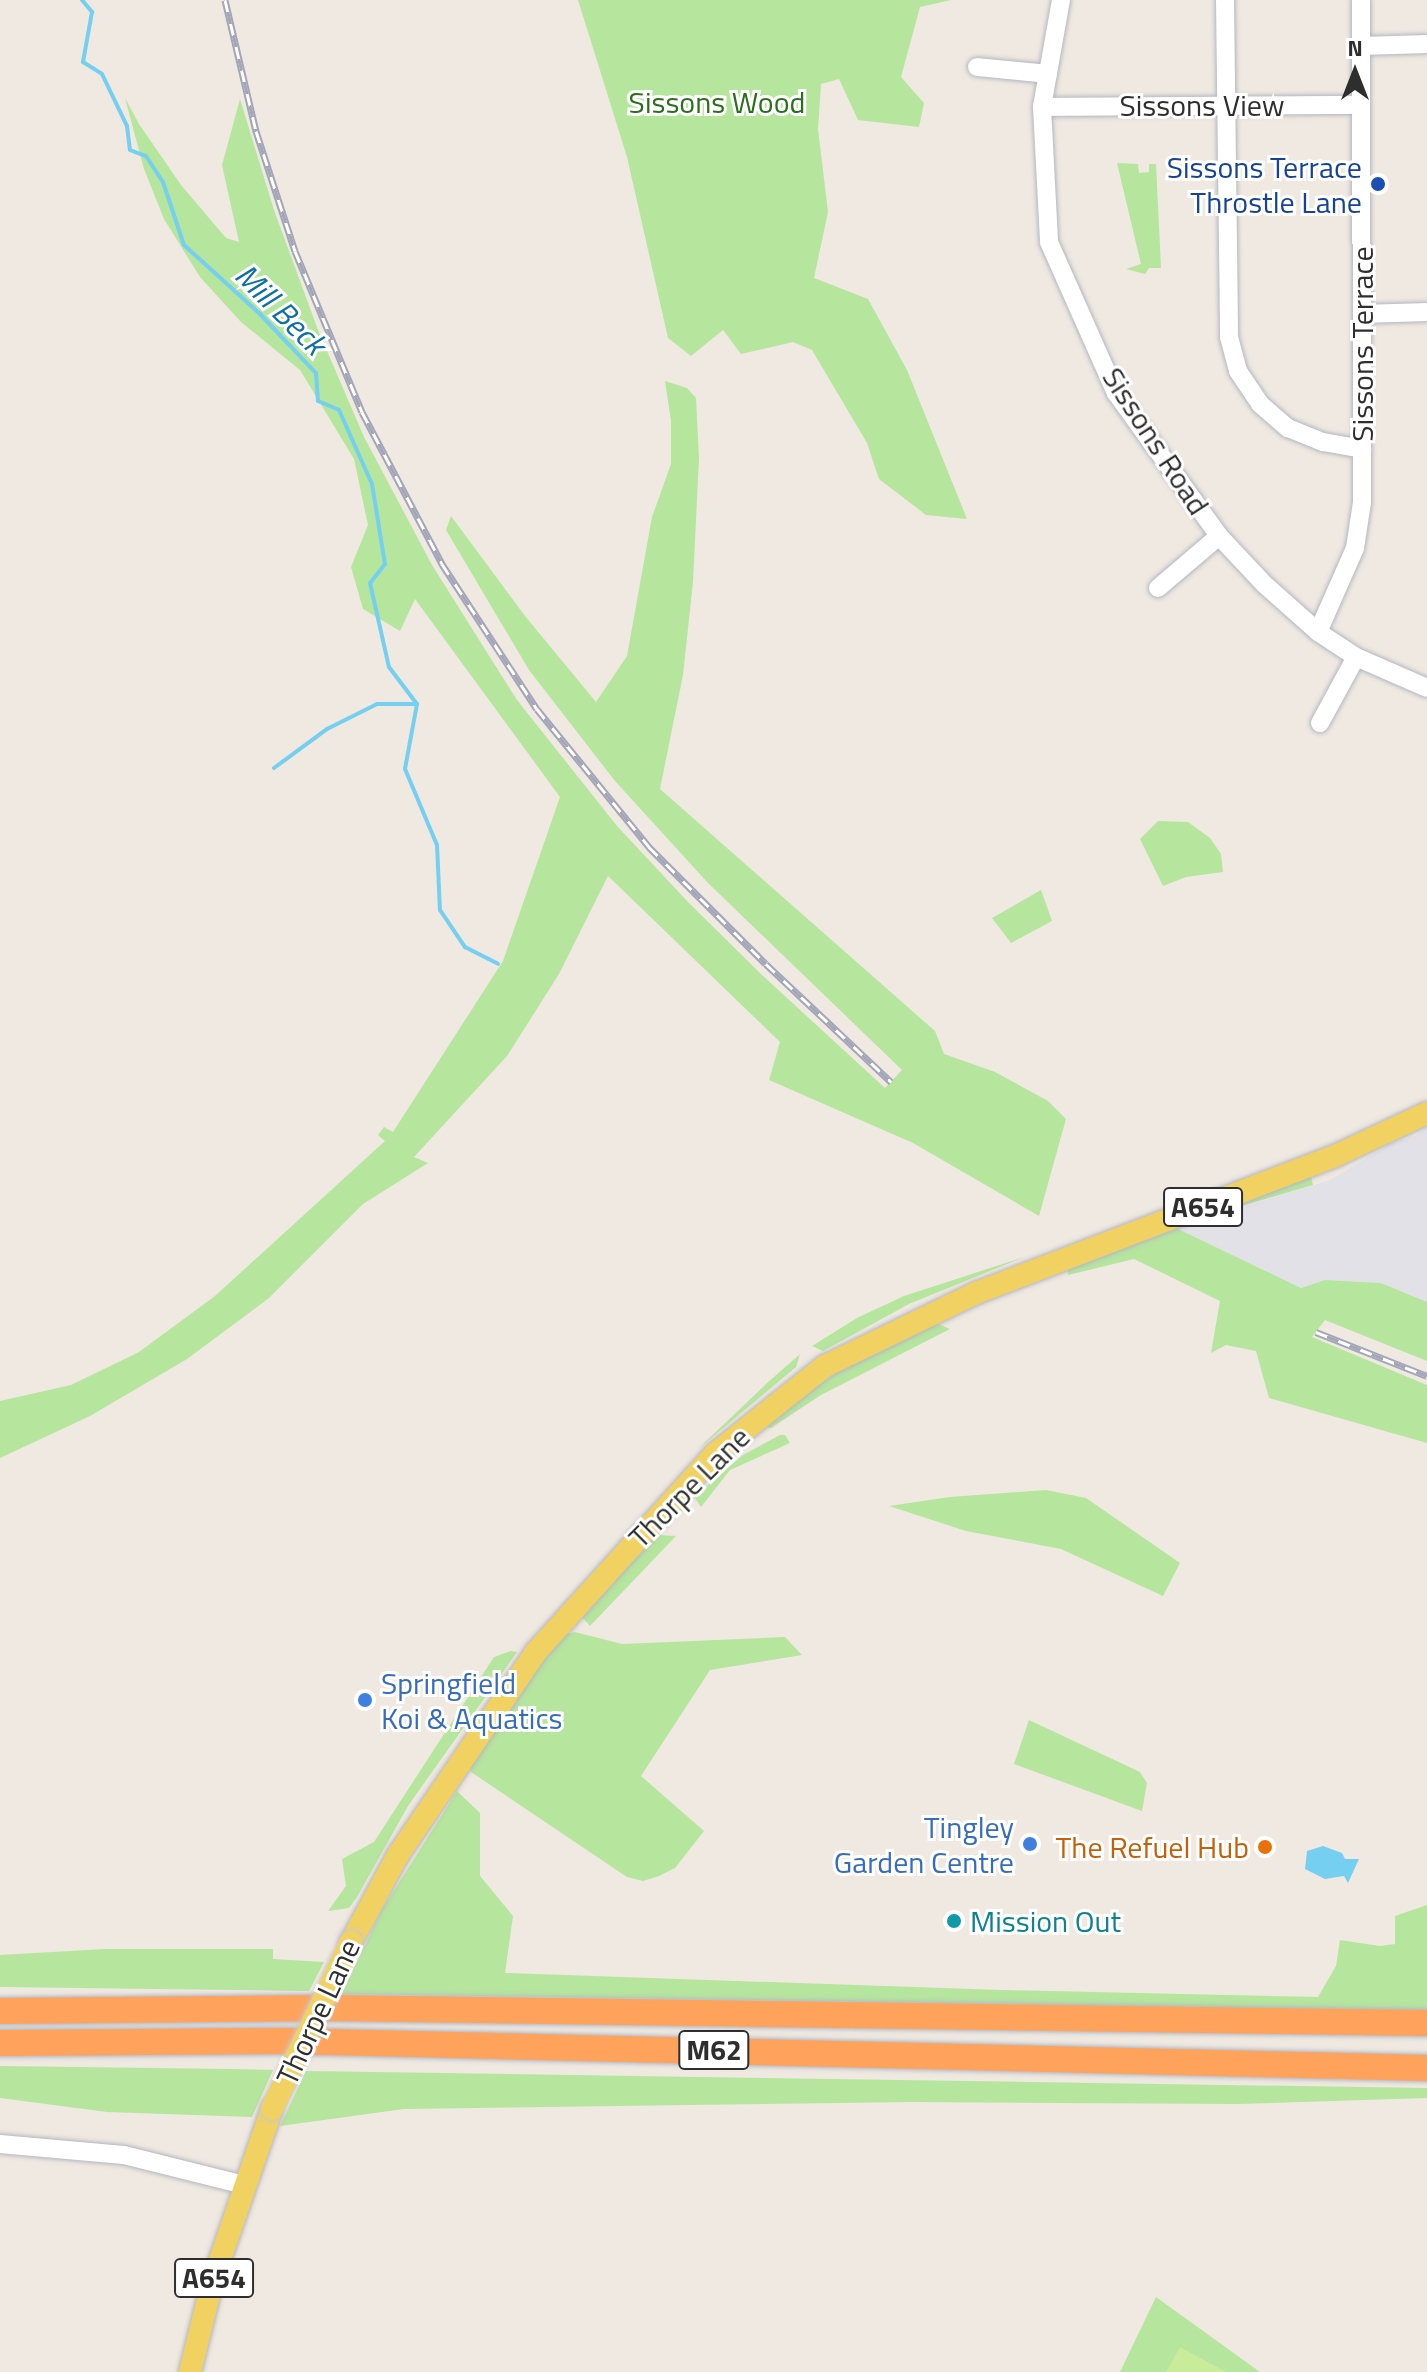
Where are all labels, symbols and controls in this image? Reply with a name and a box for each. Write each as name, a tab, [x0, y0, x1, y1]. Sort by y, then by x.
text: N	[1347, 31, 1363, 65]
north arrow	[1315, 32, 1395, 112]
park label: Sissons Wood	[629, 84, 805, 120]
street label: Sissons View	[1119, 87, 1285, 123]
place label: Sissons Terrace Throstle Lane	[1167, 149, 1362, 220]
marker: Sissons Terrace Throstle Lane	[1369, 175, 1387, 193]
street label: Sissons Terrace	[1344, 246, 1380, 442]
water label: Mill Beck	[228, 256, 334, 362]
street label: Sissons Road	[1095, 361, 1217, 521]
road number: A654	[1163, 1183, 1243, 1231]
street label: Thorpe Lane	[621, 1419, 757, 1555]
place label: Springfield Koi & Aquatics	[381, 1665, 562, 1736]
marker: Springfield Koi & Aquatics	[356, 1691, 374, 1709]
place label: Tingley Garden Centre	[834, 1809, 1014, 1880]
place label: The Refuel Hub	[1056, 1829, 1249, 1865]
marker: Tingley Garden Centre	[1021, 1835, 1039, 1853]
marker: The Refuel Hub	[1256, 1838, 1274, 1856]
place label: Mission Out	[970, 1903, 1121, 1939]
marker: Mission Out	[945, 1912, 963, 1930]
street label: Thorpe Lane	[269, 1934, 367, 2090]
road number: M62	[678, 2026, 750, 2074]
road number: A654	[174, 2254, 254, 2302]

